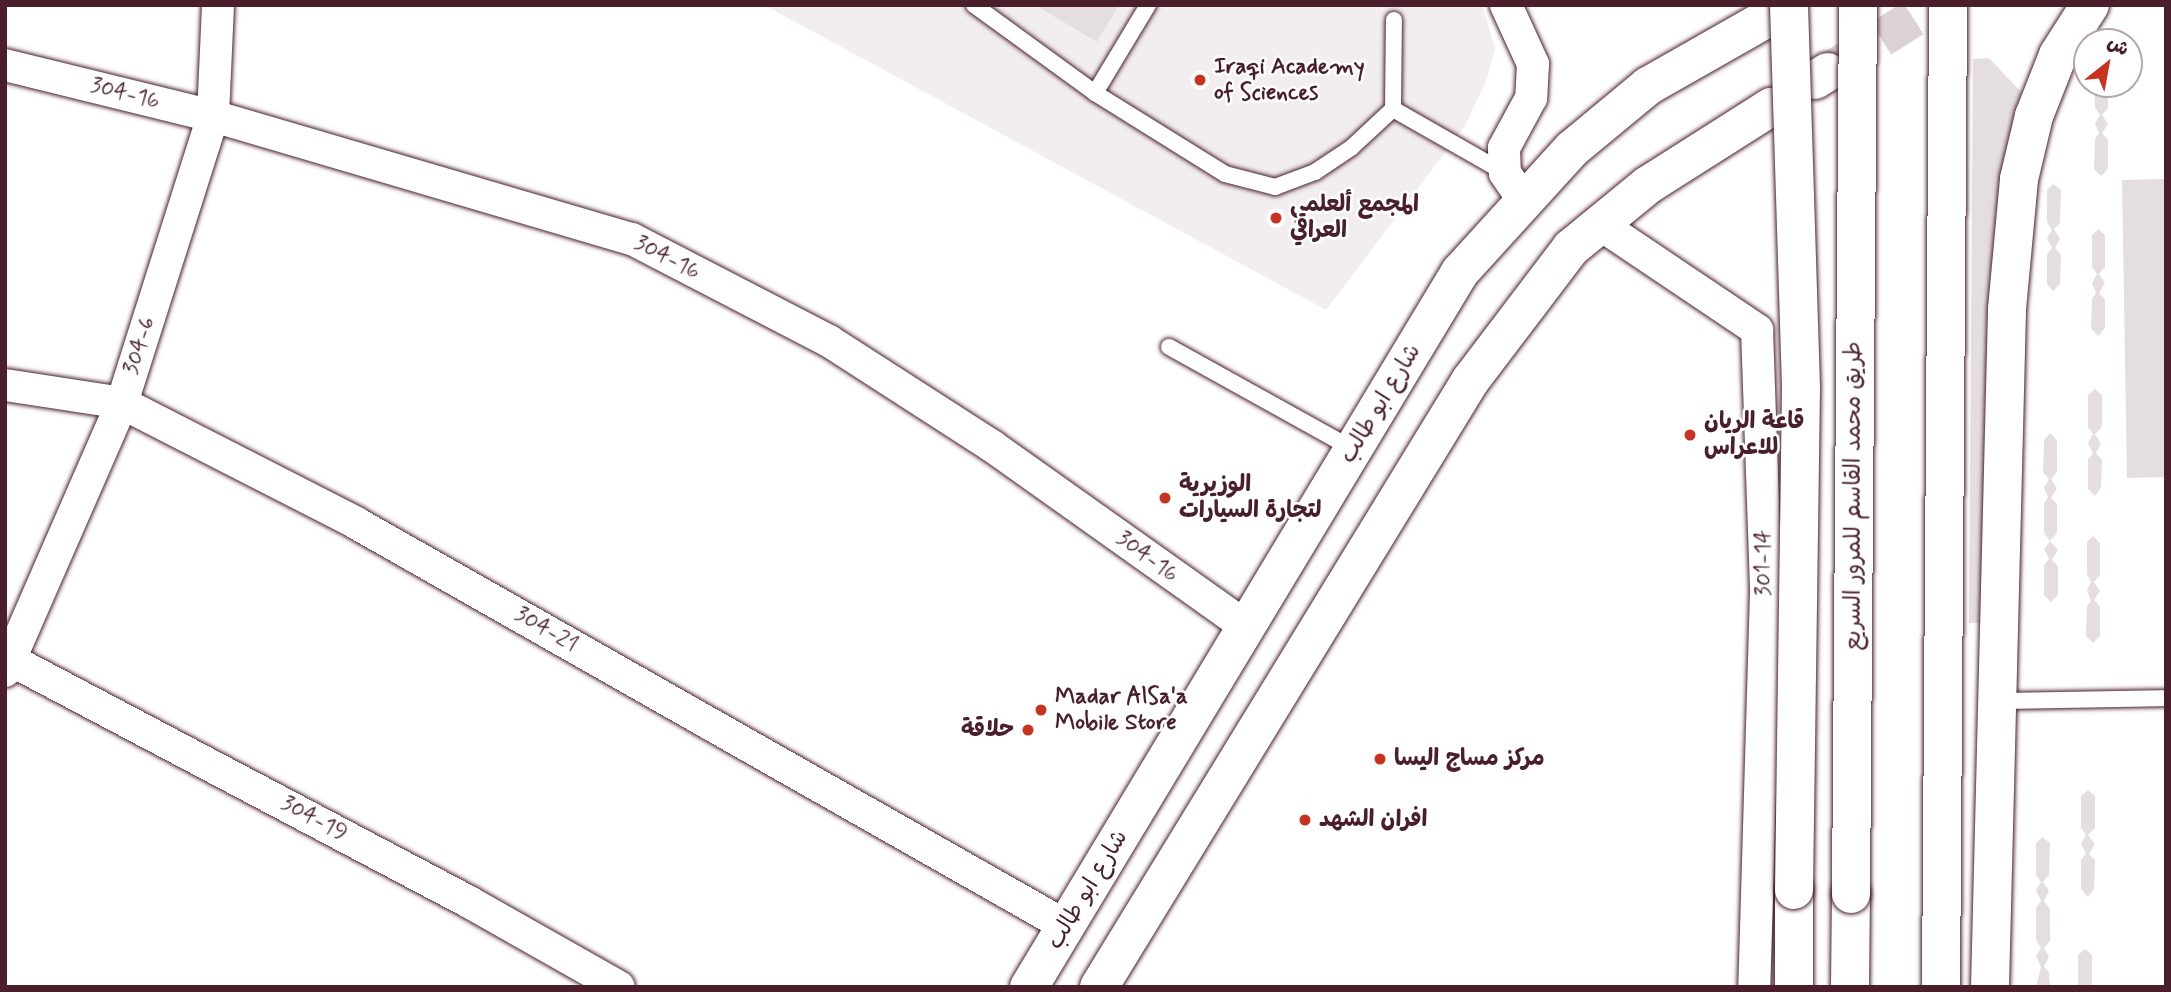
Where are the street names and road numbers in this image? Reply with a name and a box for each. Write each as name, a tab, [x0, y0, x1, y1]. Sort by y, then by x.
street label: 304-16	[88, 72, 162, 116]
street label: 304-16	[629, 230, 705, 286]
street label: 304-6	[118, 314, 162, 378]
street label: شارع ابو طالب	[1335, 339, 1427, 469]
street label: طريق محمد القاسم للمرور السريع	[1840, 341, 1868, 651]
street label: 304-16	[1110, 525, 1184, 589]
street label: 301-14	[1750, 529, 1778, 597]
street label: 304-21	[509, 601, 583, 659]
street label: 304-19	[276, 790, 352, 848]
street label: شارع ابو طالب	[1042, 825, 1134, 955]

